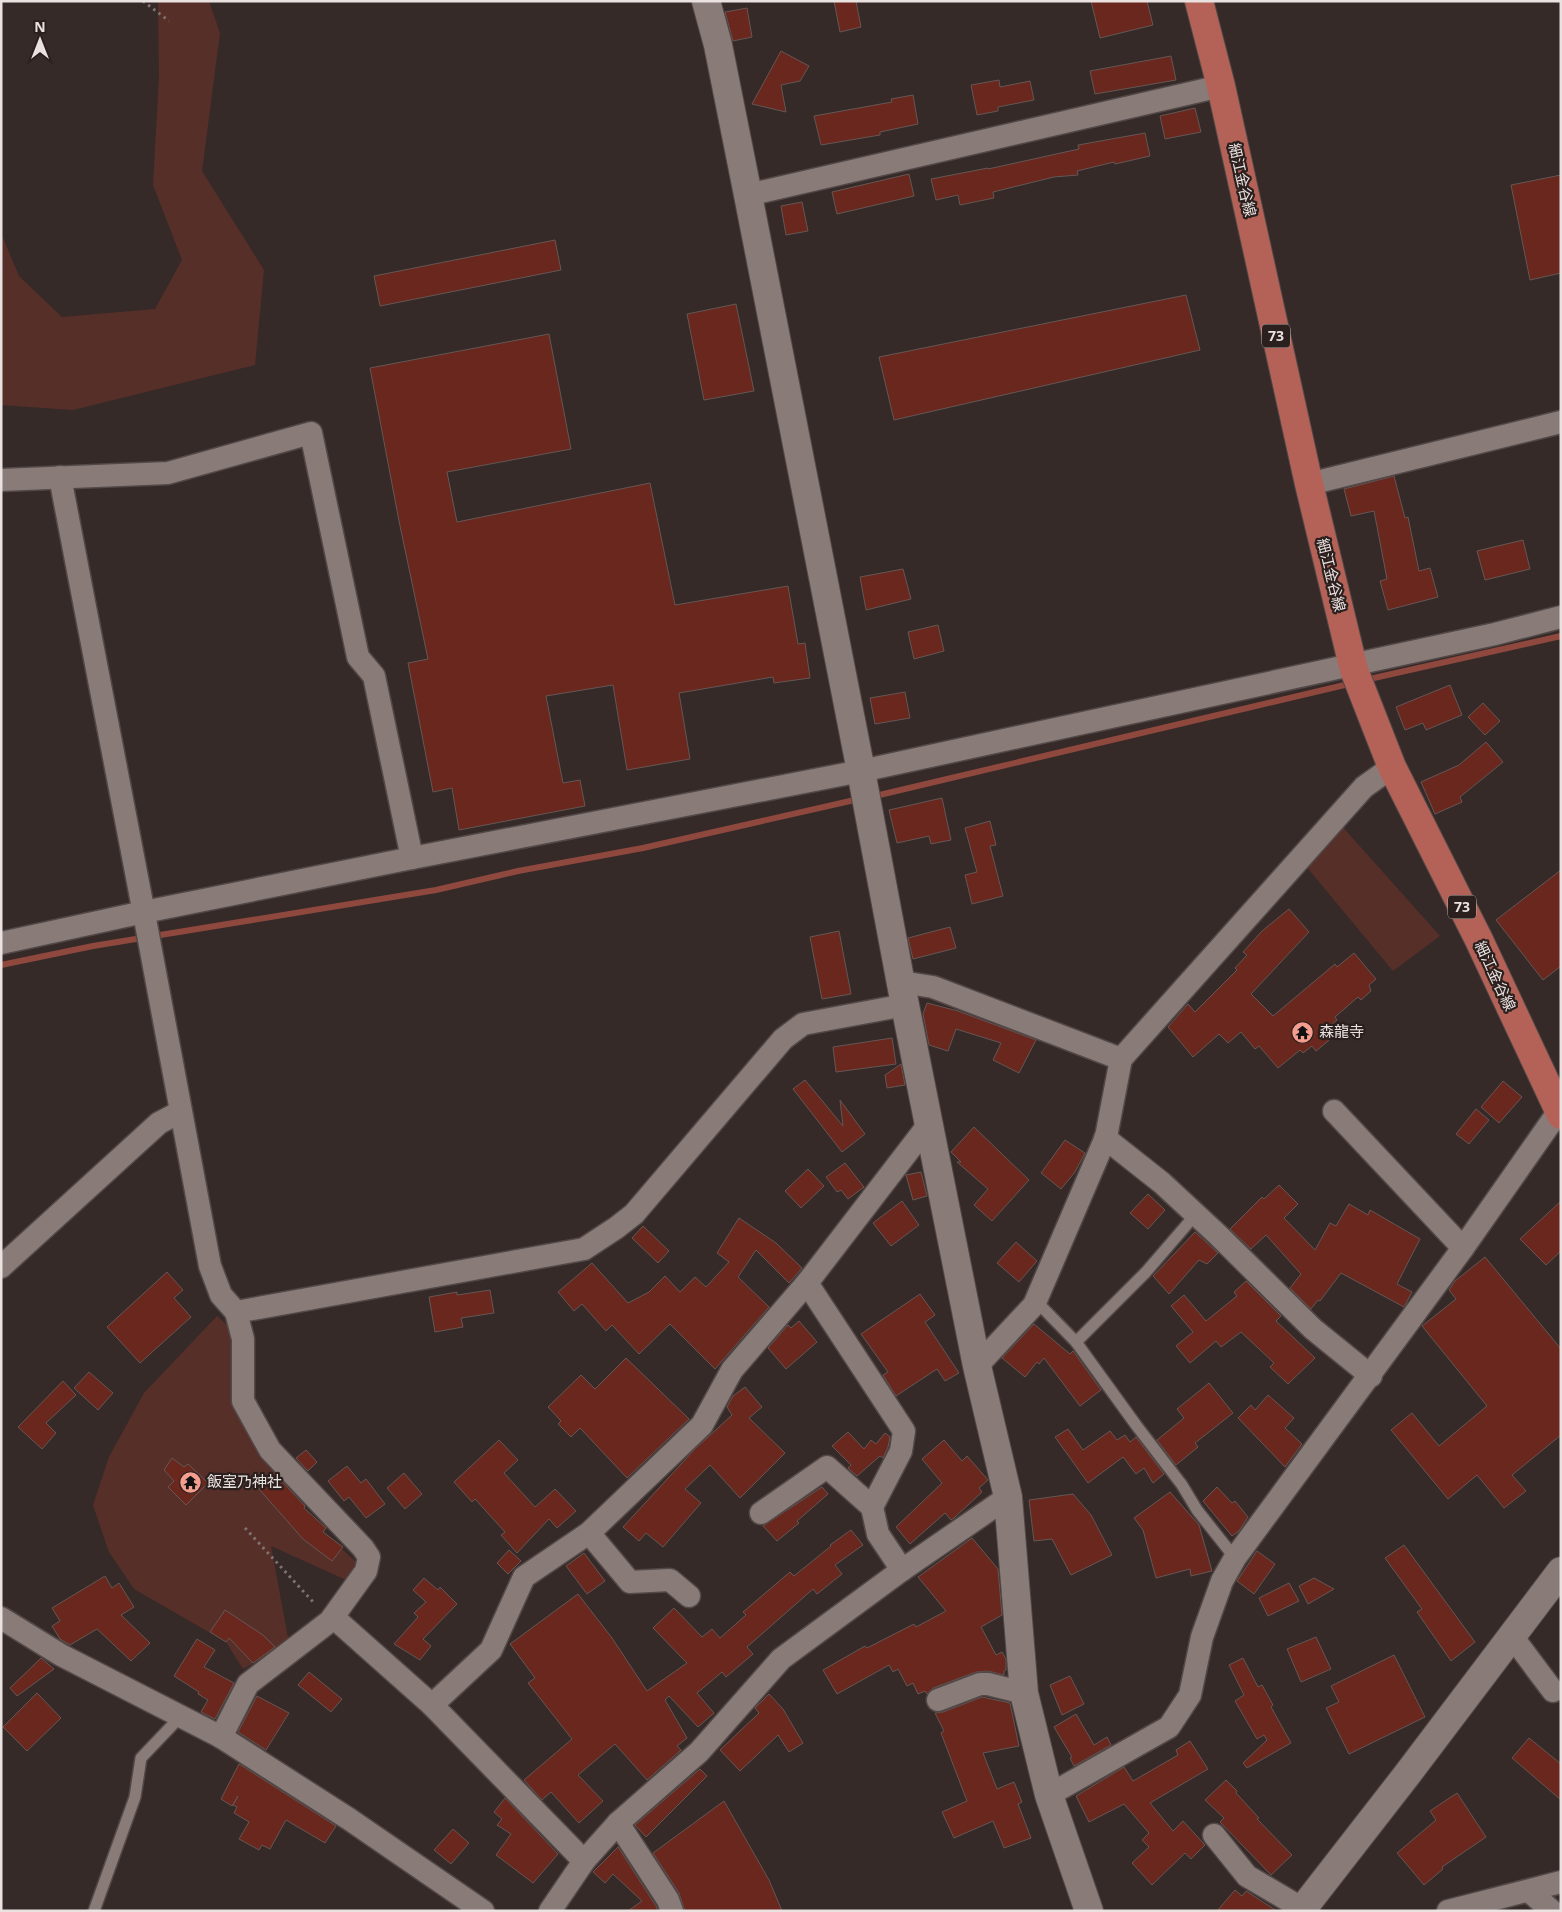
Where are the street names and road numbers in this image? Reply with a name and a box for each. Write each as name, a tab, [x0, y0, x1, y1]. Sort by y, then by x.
street label: 細江金谷線	[1225, 141, 1261, 219]
road number: 73	[1262, 324, 1290, 348]
street label: 細江金谷線	[1313, 536, 1351, 614]
road number: 73	[1448, 896, 1476, 919]
street label: 細江金谷線	[1471, 937, 1521, 1014]

